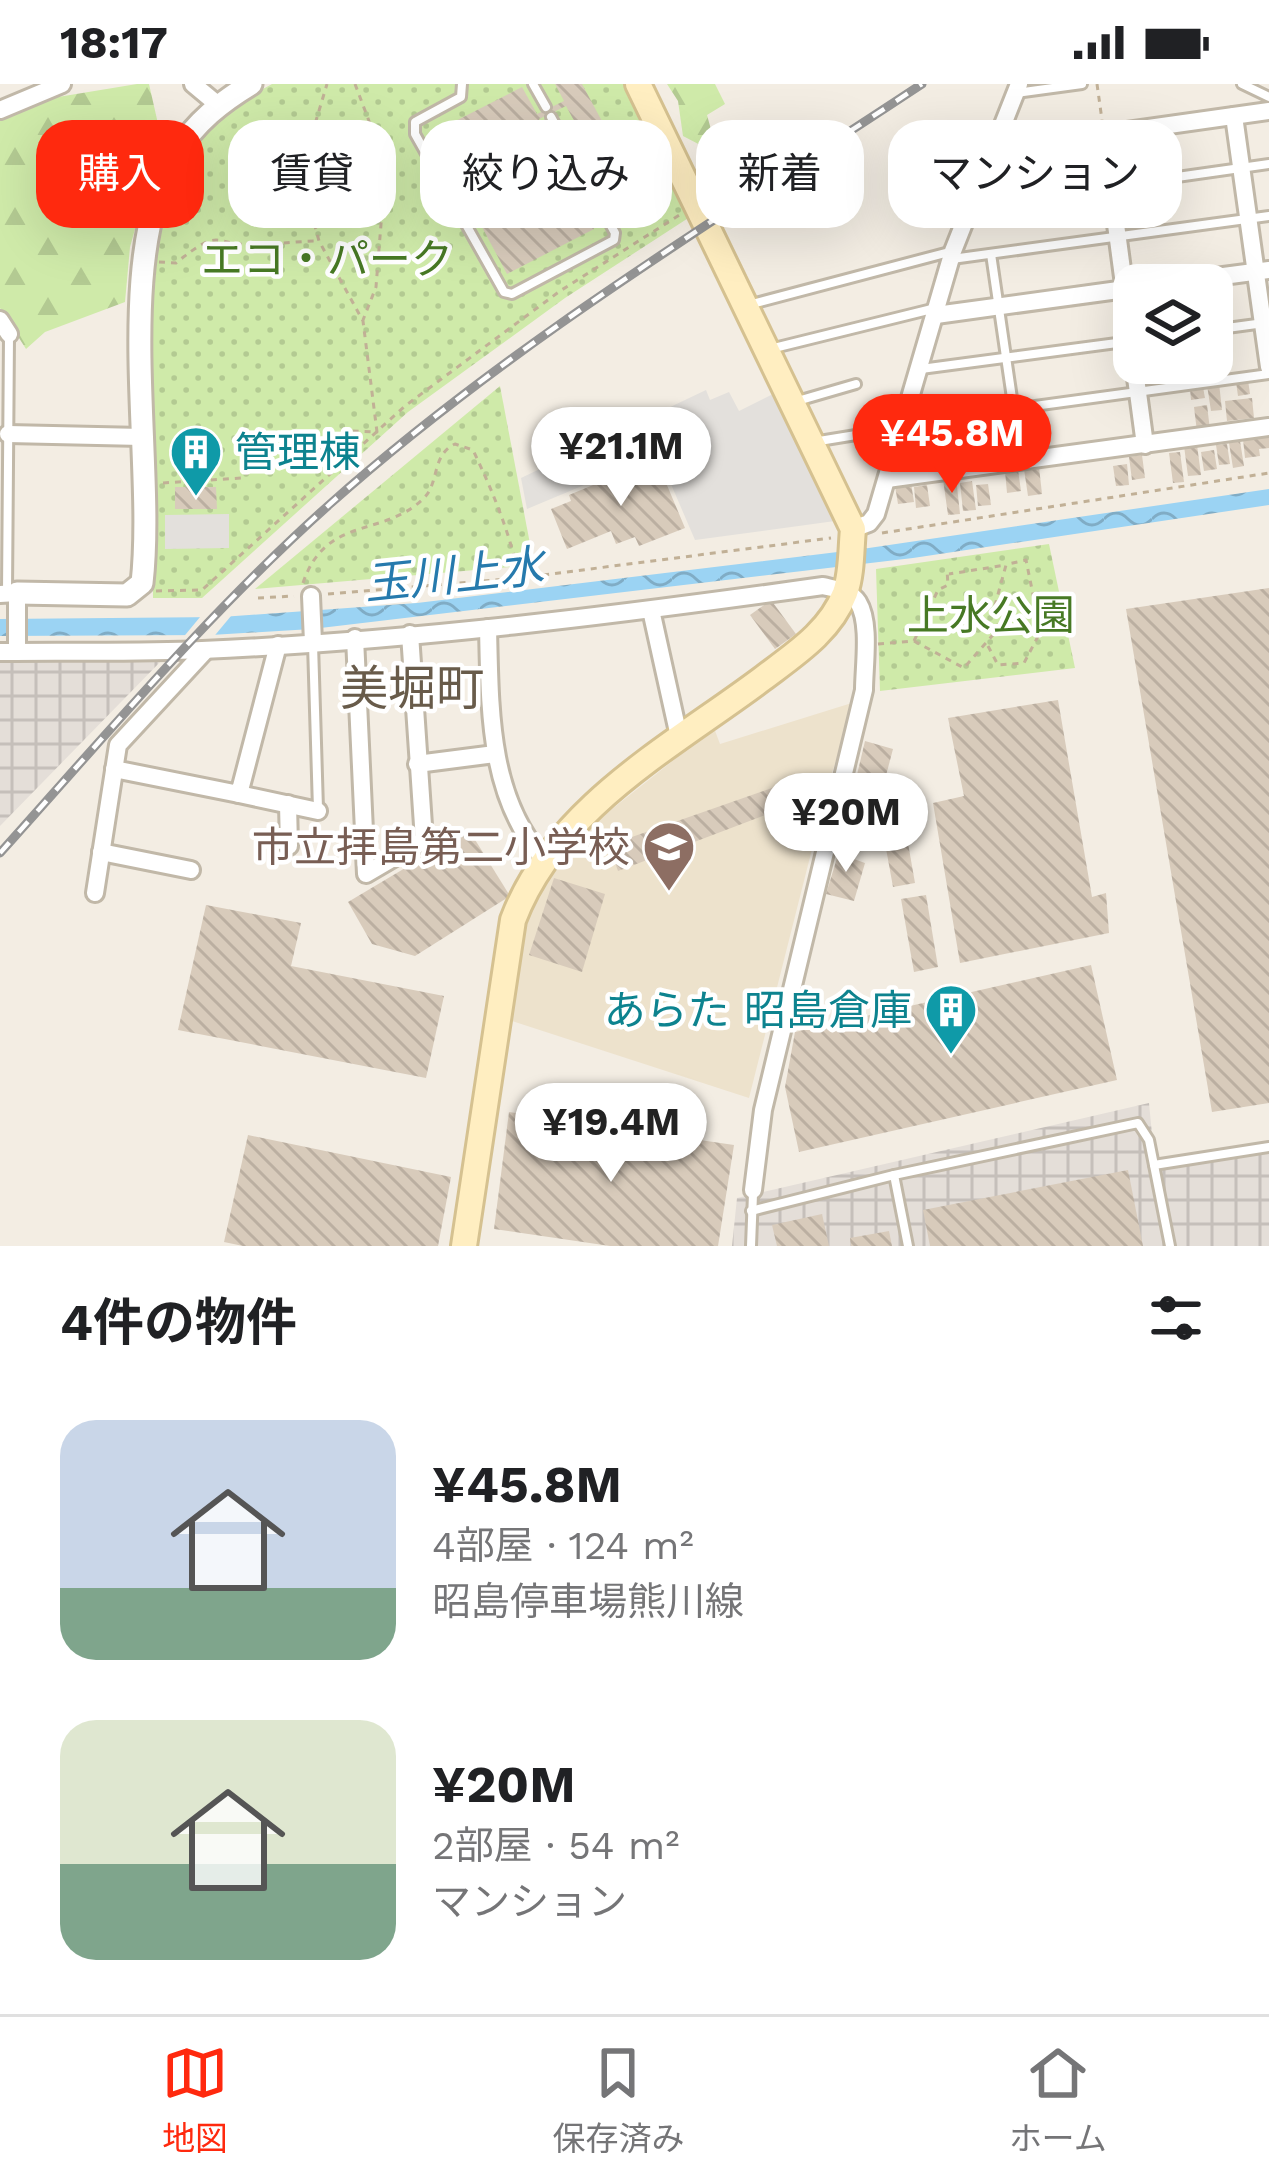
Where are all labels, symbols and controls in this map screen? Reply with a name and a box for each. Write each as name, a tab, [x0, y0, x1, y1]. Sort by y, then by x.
text: 18:17	[60, 16, 168, 69]
chip: 購入	[36, 120, 204, 228]
chip: 賃貸	[228, 120, 396, 228]
chip: 絞り込み	[420, 120, 672, 228]
chip: 新着	[696, 120, 864, 228]
chip: マンション	[888, 120, 1182, 228]
park label: エコ・パーク	[201, 235, 453, 284]
map controls	[1113, 264, 1233, 384]
button: layers	[1113, 264, 1233, 384]
pin: ¥45.8M	[854, 394, 1050, 496]
pin: ¥21.1M	[523, 407, 719, 509]
text: ¥45.8M	[879, 410, 1025, 455]
text: ¥21.1M	[558, 423, 684, 468]
building icon: 管理棟	[168, 424, 224, 498]
place label: 管理棟	[235, 428, 361, 477]
water label: 玉川上水	[362, 539, 551, 611]
park label: 上水公園	[907, 591, 1075, 640]
district label: 美堀町	[340, 660, 484, 717]
pin: ¥20M	[775, 773, 917, 875]
text: ¥20M	[791, 789, 901, 834]
school or university icon: 市立拝島第二小学校	[641, 819, 697, 893]
place label: 市立拝島第二小学校	[252, 823, 630, 872]
building icon: あらた 昭島倉庫	[923, 982, 979, 1056]
place label: あらた 昭島倉庫	[604, 986, 912, 1035]
pin: ¥19.4M	[513, 1083, 709, 1185]
text: ¥19.4M	[542, 1099, 680, 1144]
icon: filters	[1143, 1285, 1209, 1351]
text: 4件の物件	[60, 1293, 297, 1352]
text: ¥45.8M	[432, 1455, 622, 1514]
icon: home	[156, 1468, 300, 1612]
text: 4部屋 · 124 m²	[432, 1523, 694, 1568]
text: 昭島停車場熊川線	[432, 1579, 744, 1624]
text: ¥20M	[432, 1755, 576, 1814]
icon: home	[156, 1768, 300, 1912]
text: 2部屋 · 54 m²	[432, 1823, 679, 1868]
text: マンション	[432, 1879, 627, 1924]
tab: 地図	[162, 2040, 228, 2160]
tab: 保存済み	[552, 2040, 684, 2160]
tab: ホーム	[1009, 2040, 1107, 2160]

